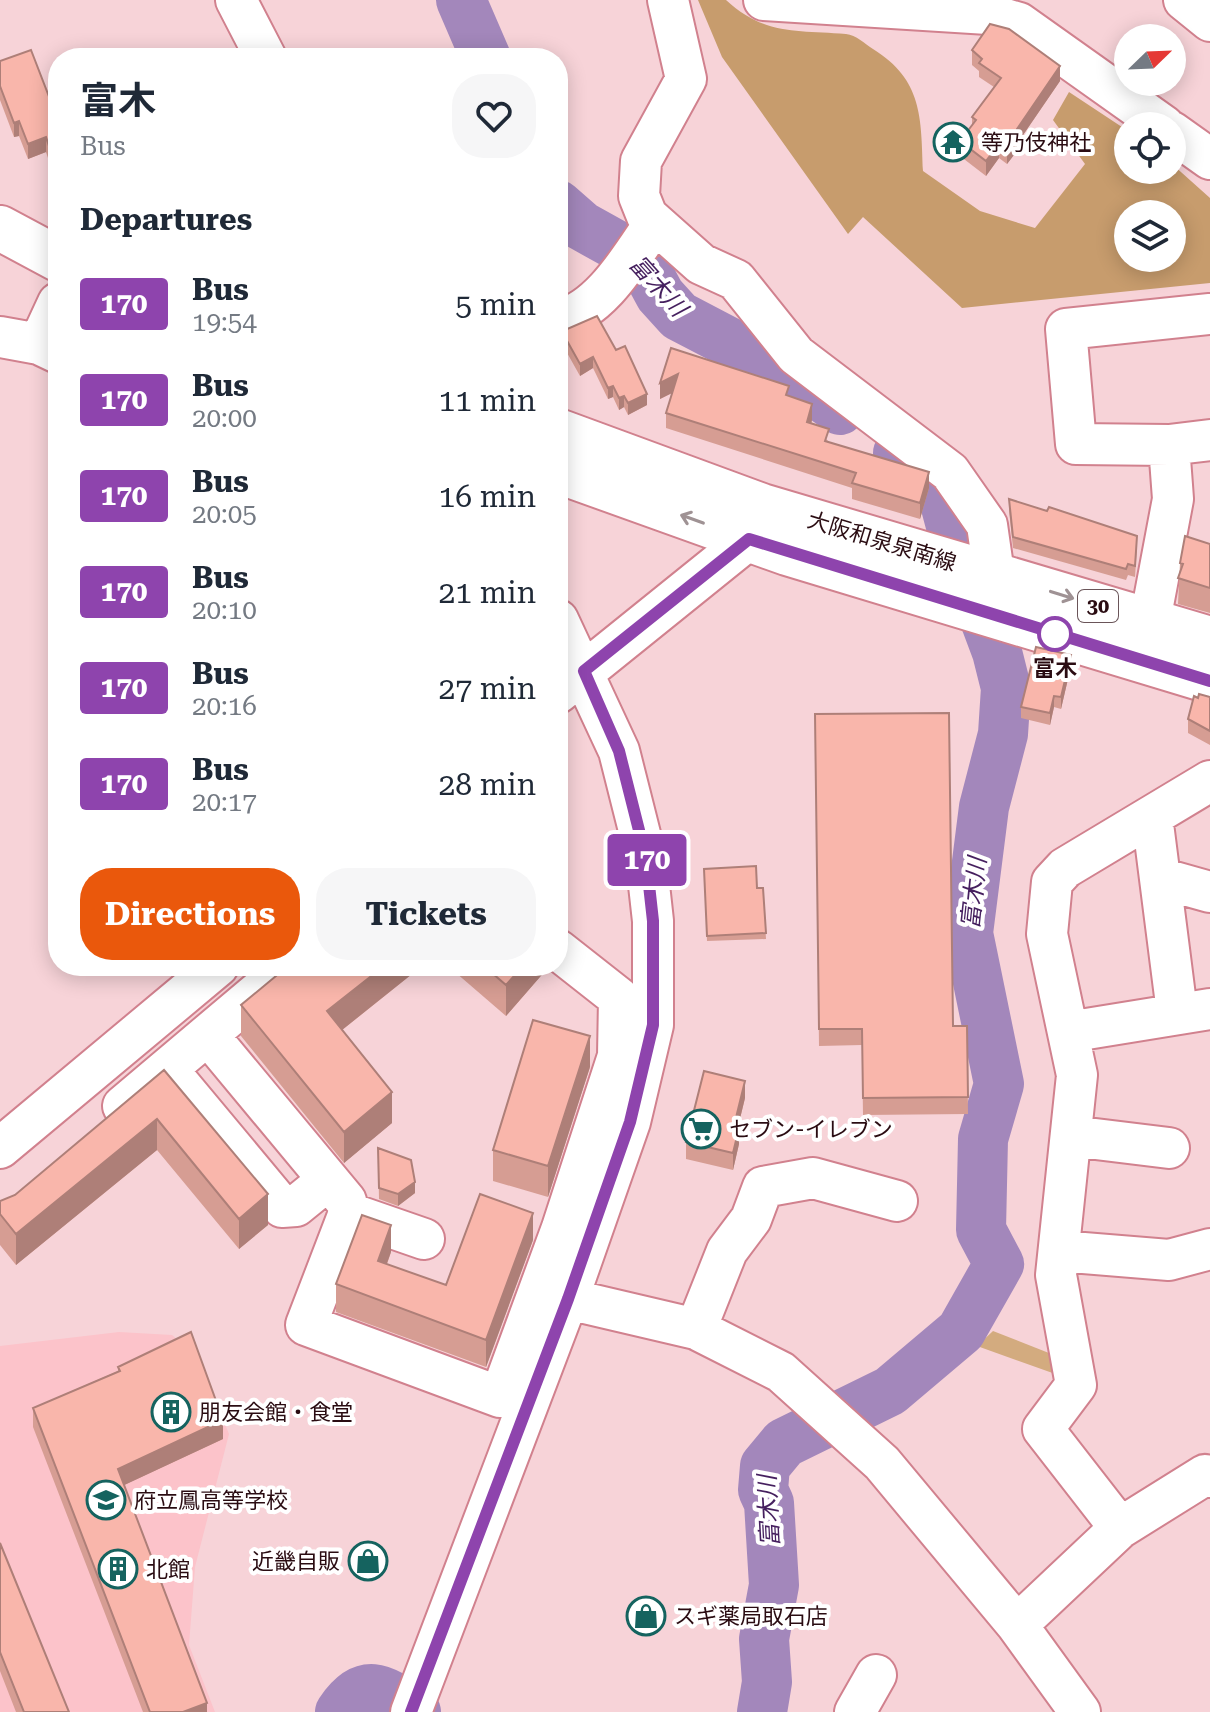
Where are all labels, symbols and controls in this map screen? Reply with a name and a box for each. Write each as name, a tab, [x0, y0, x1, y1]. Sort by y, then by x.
north arrow	[1114, 24, 1186, 96]
map controls	[1114, 24, 1186, 272]
button: heart	[452, 74, 536, 158]
text: 富木	[80, 79, 156, 123]
button: locate	[1114, 112, 1186, 184]
temple icon: 等乃伎神社	[932, 121, 974, 163]
place label: 等乃伎神社	[981, 130, 1091, 155]
text: Bus	[80, 131, 126, 161]
button: layers	[1114, 200, 1186, 272]
text: Departures	[80, 202, 252, 237]
water label: 富木川	[624, 250, 695, 324]
text: Bus	[192, 272, 249, 307]
text: 170	[100, 287, 148, 320]
text: 5 min	[455, 287, 536, 322]
text: 19:54	[192, 307, 257, 337]
text: Bus	[192, 368, 249, 403]
text: 170	[100, 383, 148, 416]
text: 11 min	[439, 383, 536, 418]
text: 20:00	[192, 403, 257, 433]
text: Bus	[192, 464, 249, 499]
text: 170	[100, 479, 148, 512]
text: 16 min	[439, 479, 536, 514]
text: 20:05	[192, 499, 257, 529]
street label: 大阪和泉泉南線	[805, 507, 959, 576]
one-way arrow	[680, 511, 705, 525]
text: Bus	[192, 560, 249, 595]
text: 170	[100, 575, 148, 608]
text: 21 min	[439, 575, 536, 610]
one-way arrow	[1048, 588, 1074, 603]
road number: 30	[1078, 590, 1118, 622]
text: 20:10	[192, 595, 257, 625]
marker: 富木	[1038, 617, 1072, 651]
text: Bus	[192, 656, 249, 691]
place label: 富木	[1033, 656, 1077, 681]
text: 170	[100, 671, 148, 704]
text: 27 min	[439, 671, 536, 706]
text: 20:16	[192, 691, 257, 721]
text: Bus	[192, 752, 249, 787]
text: 170	[100, 767, 148, 800]
text: 28 min	[439, 767, 536, 802]
text: 20:17	[192, 787, 257, 817]
line badge: 170	[601, 834, 693, 886]
text: 170	[623, 843, 671, 876]
water label: 富木川	[956, 853, 992, 930]
button: Directions	[80, 868, 300, 960]
button: Tickets	[316, 868, 536, 960]
supermarket icon: セブン-イレブン	[680, 1108, 722, 1150]
place label: セブン-イレブン	[729, 1117, 893, 1142]
building icon: 朋友会館・食堂	[150, 1391, 192, 1433]
place label: 朋友会館・食堂	[199, 1400, 353, 1425]
water label: 富木川	[753, 1471, 785, 1548]
school or university icon: 府立鳳高等学校	[85, 1479, 127, 1521]
place label: 府立鳳高等学校	[134, 1488, 288, 1513]
shop icon: 近畿自販	[347, 1540, 389, 1582]
building icon: 北館	[97, 1548, 139, 1590]
place label: 近畿自販	[252, 1549, 340, 1574]
place label: 北館	[146, 1557, 190, 1582]
shop icon: スギ薬局取石店	[625, 1595, 667, 1637]
place label: スギ薬局取石店	[674, 1604, 828, 1629]

